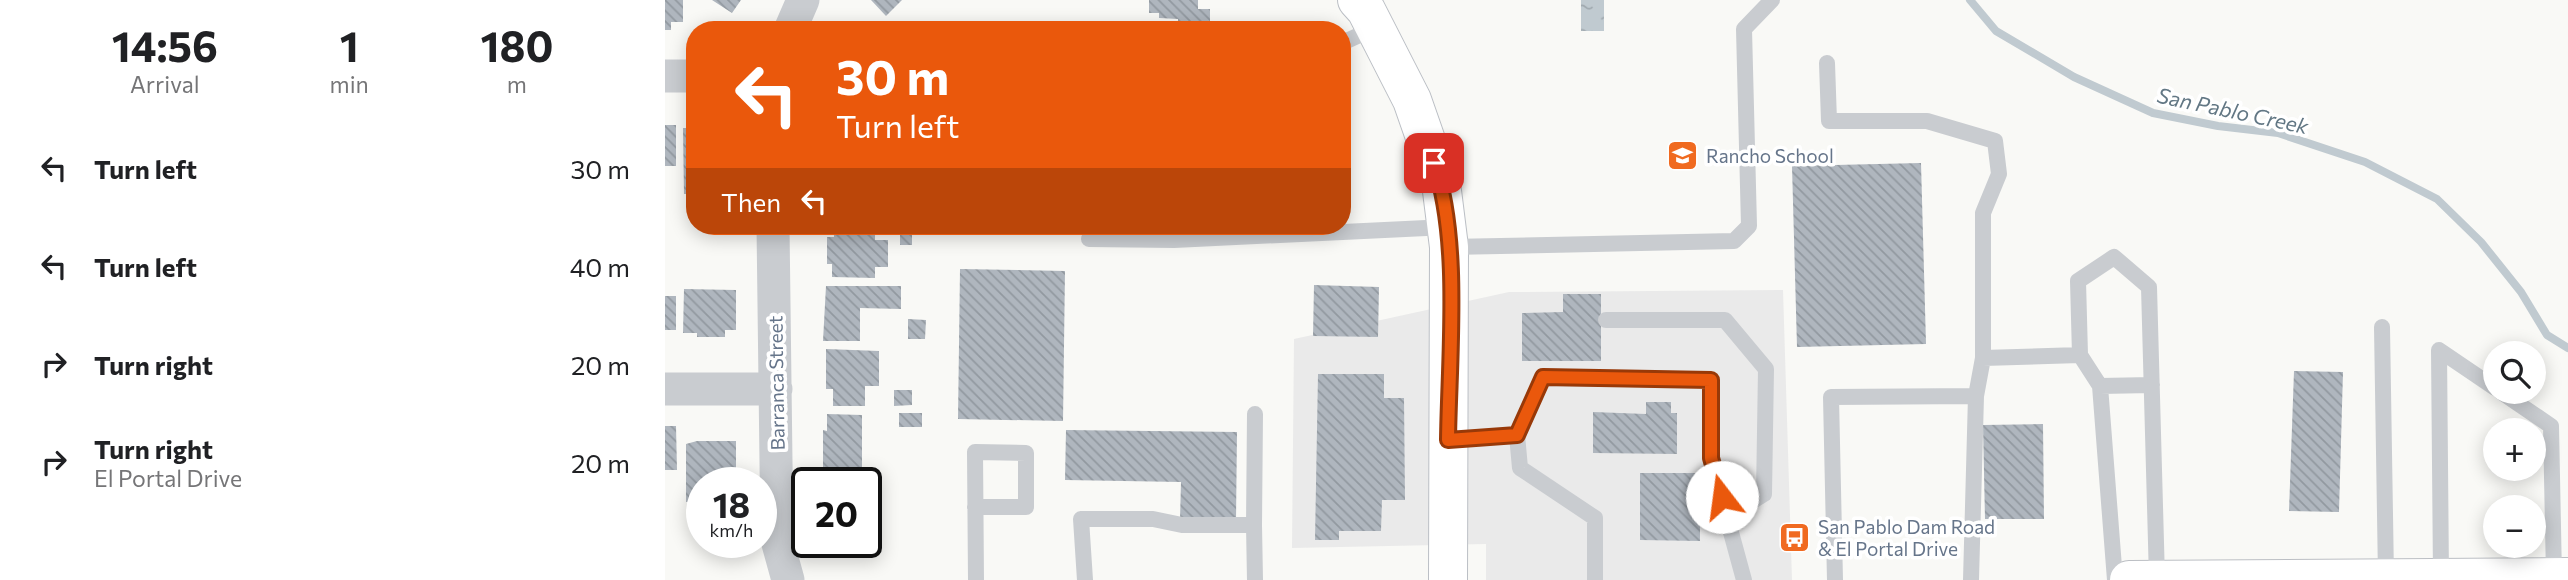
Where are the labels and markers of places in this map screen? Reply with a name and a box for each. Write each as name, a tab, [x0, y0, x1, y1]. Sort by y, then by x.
pin	[1404, 133, 1464, 193]
school or university icon: Rancho School	[1666, 138, 1700, 172]
place label: Rancho School	[1706, 144, 1834, 167]
place label: San Pablo Dam Road & El Portal Drive	[1818, 515, 1995, 560]
bus stop icon: San Pablo Dam Road & El Portal Drive	[1778, 520, 1812, 554]

